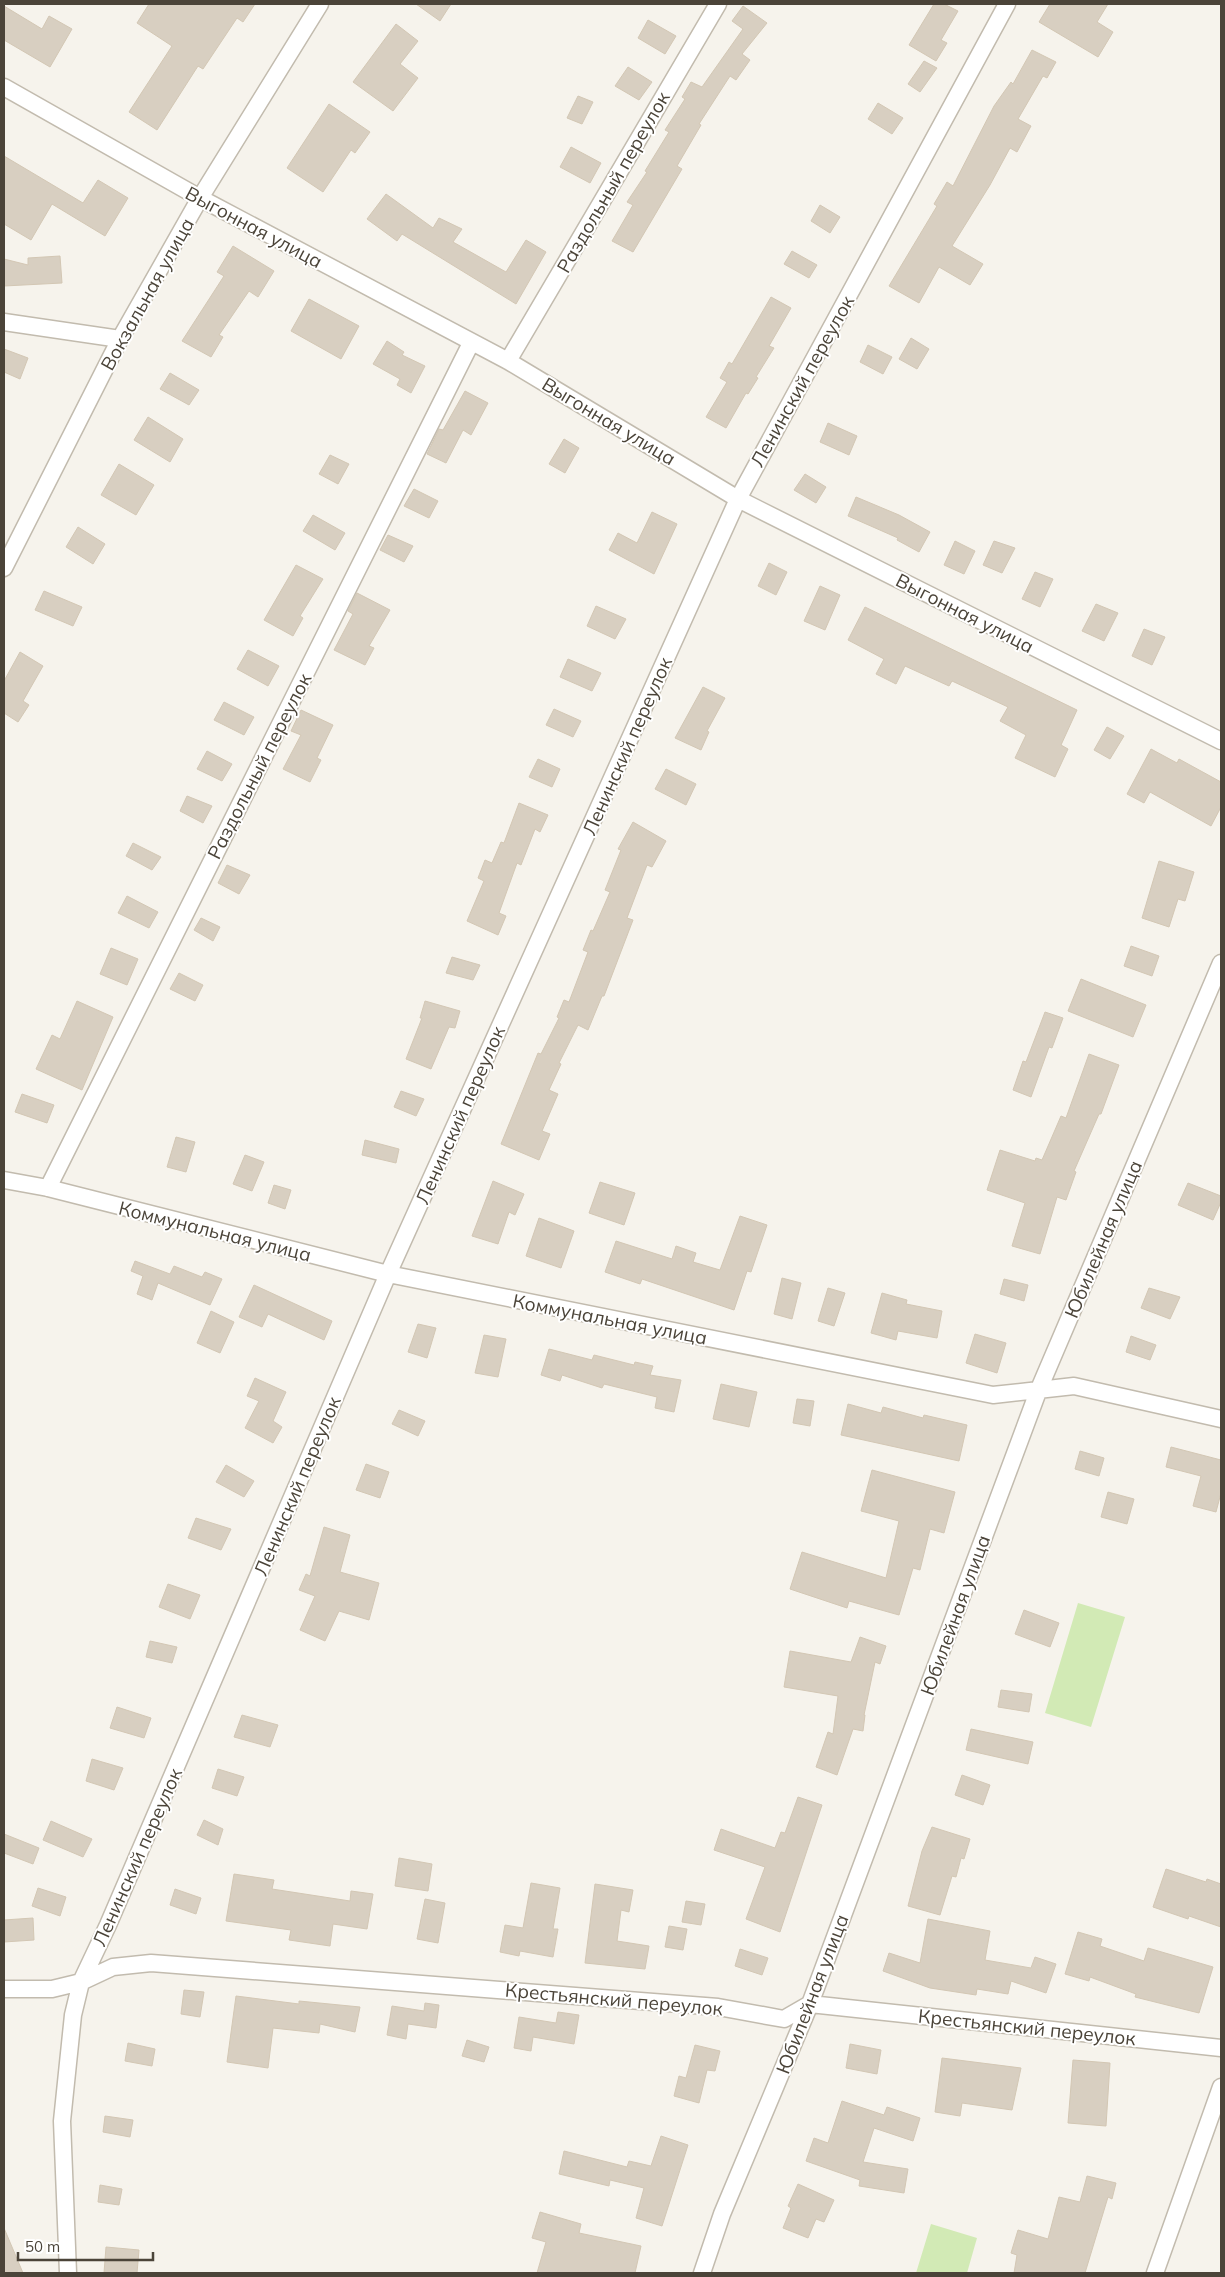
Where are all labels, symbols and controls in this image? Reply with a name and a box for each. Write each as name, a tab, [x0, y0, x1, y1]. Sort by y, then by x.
street label: Раздольный переулок	[551, 86, 675, 277]
street label: Выгонная улица	[181, 181, 327, 273]
street label: Вокзальная улица	[95, 214, 199, 374]
street label: Ленинский переулок	[745, 290, 860, 471]
street label: Выгонная улица	[538, 372, 680, 470]
street label: Выгонная улица	[892, 568, 1038, 658]
street label: Ленинский переулок	[577, 653, 677, 839]
street label: Раздольный переулок	[202, 668, 317, 863]
street label: Ленинский переулок	[410, 1022, 510, 1208]
street label: Юбилейная улица	[1059, 1157, 1147, 1321]
street label: Коммунальная улица	[116, 1195, 314, 1267]
street label: Коммунальная улица	[511, 1288, 709, 1350]
street label: Ленинский переулок	[248, 1392, 346, 1579]
street label: Юбилейная улица	[915, 1532, 995, 1698]
street label: Ленинский переулок	[87, 1764, 187, 1950]
street label: Юбилейная улица	[771, 1911, 853, 2077]
street label: Крестьянский переулок	[504, 1978, 725, 2021]
street label: Крестьянский переулок	[917, 2004, 1138, 2050]
scale bar	[18, 2230, 152, 2262]
text: 50 m	[25, 2237, 60, 2256]

